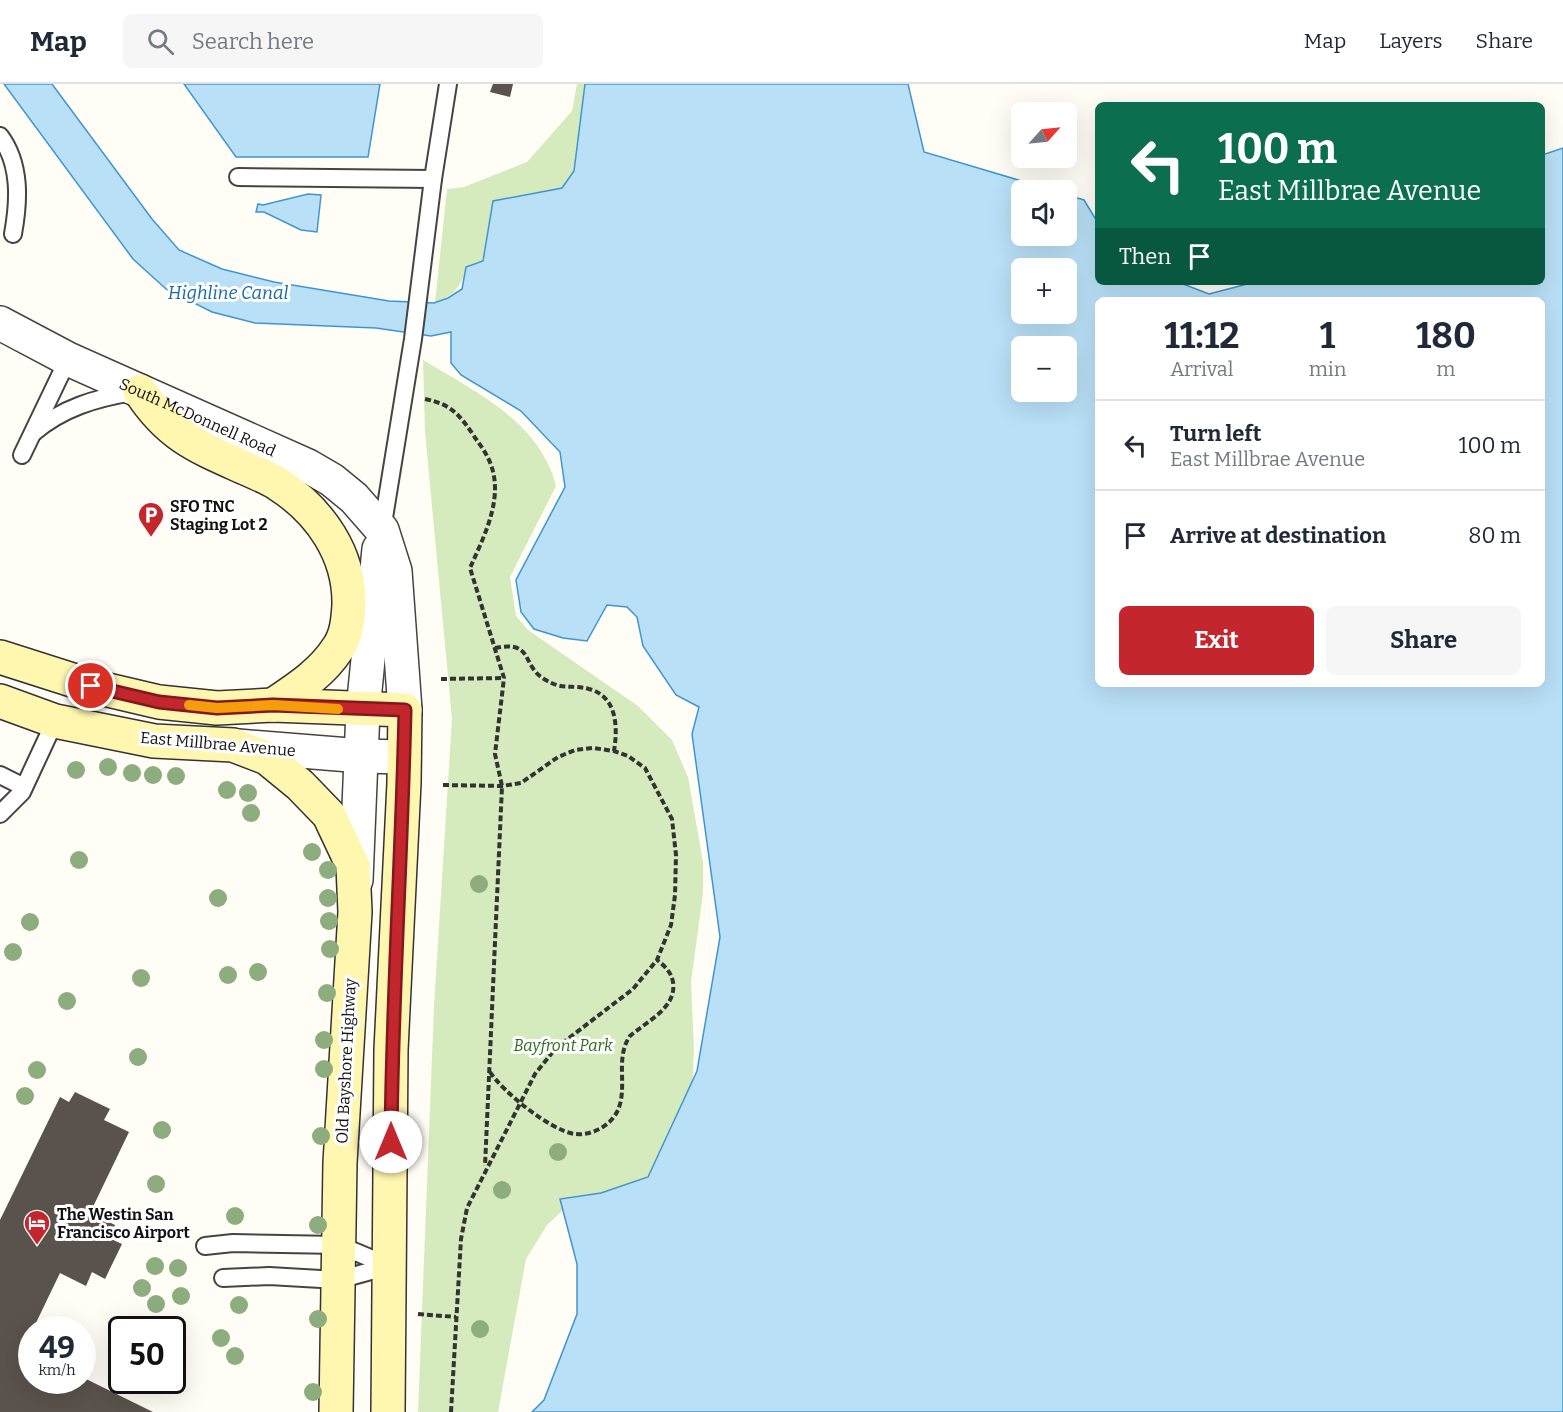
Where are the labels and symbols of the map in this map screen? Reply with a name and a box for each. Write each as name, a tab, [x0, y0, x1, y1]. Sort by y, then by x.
north arrow	[1011, 102, 1077, 168]
water label: Highline Canal	[168, 282, 288, 304]
street label: South McDonnell Road	[117, 374, 279, 460]
place label: SFO TNC Staging Lot 2	[170, 497, 267, 534]
parking icon: SFO TNC Staging Lot 2	[136, 500, 166, 538]
pin	[65, 660, 116, 711]
street label: East Millbrae Avenue	[139, 728, 297, 760]
street label: Old Bayshore Highway	[332, 977, 360, 1144]
park label: Bayfront Park	[513, 1036, 613, 1055]
position arrow	[359, 1110, 423, 1174]
place label: The Westin San Francisco Airport	[57, 1205, 191, 1242]
hotel icon: The Westin San Francisco Airport	[22, 1208, 52, 1246]
speed limit sign: 50	[108, 1316, 186, 1394]

